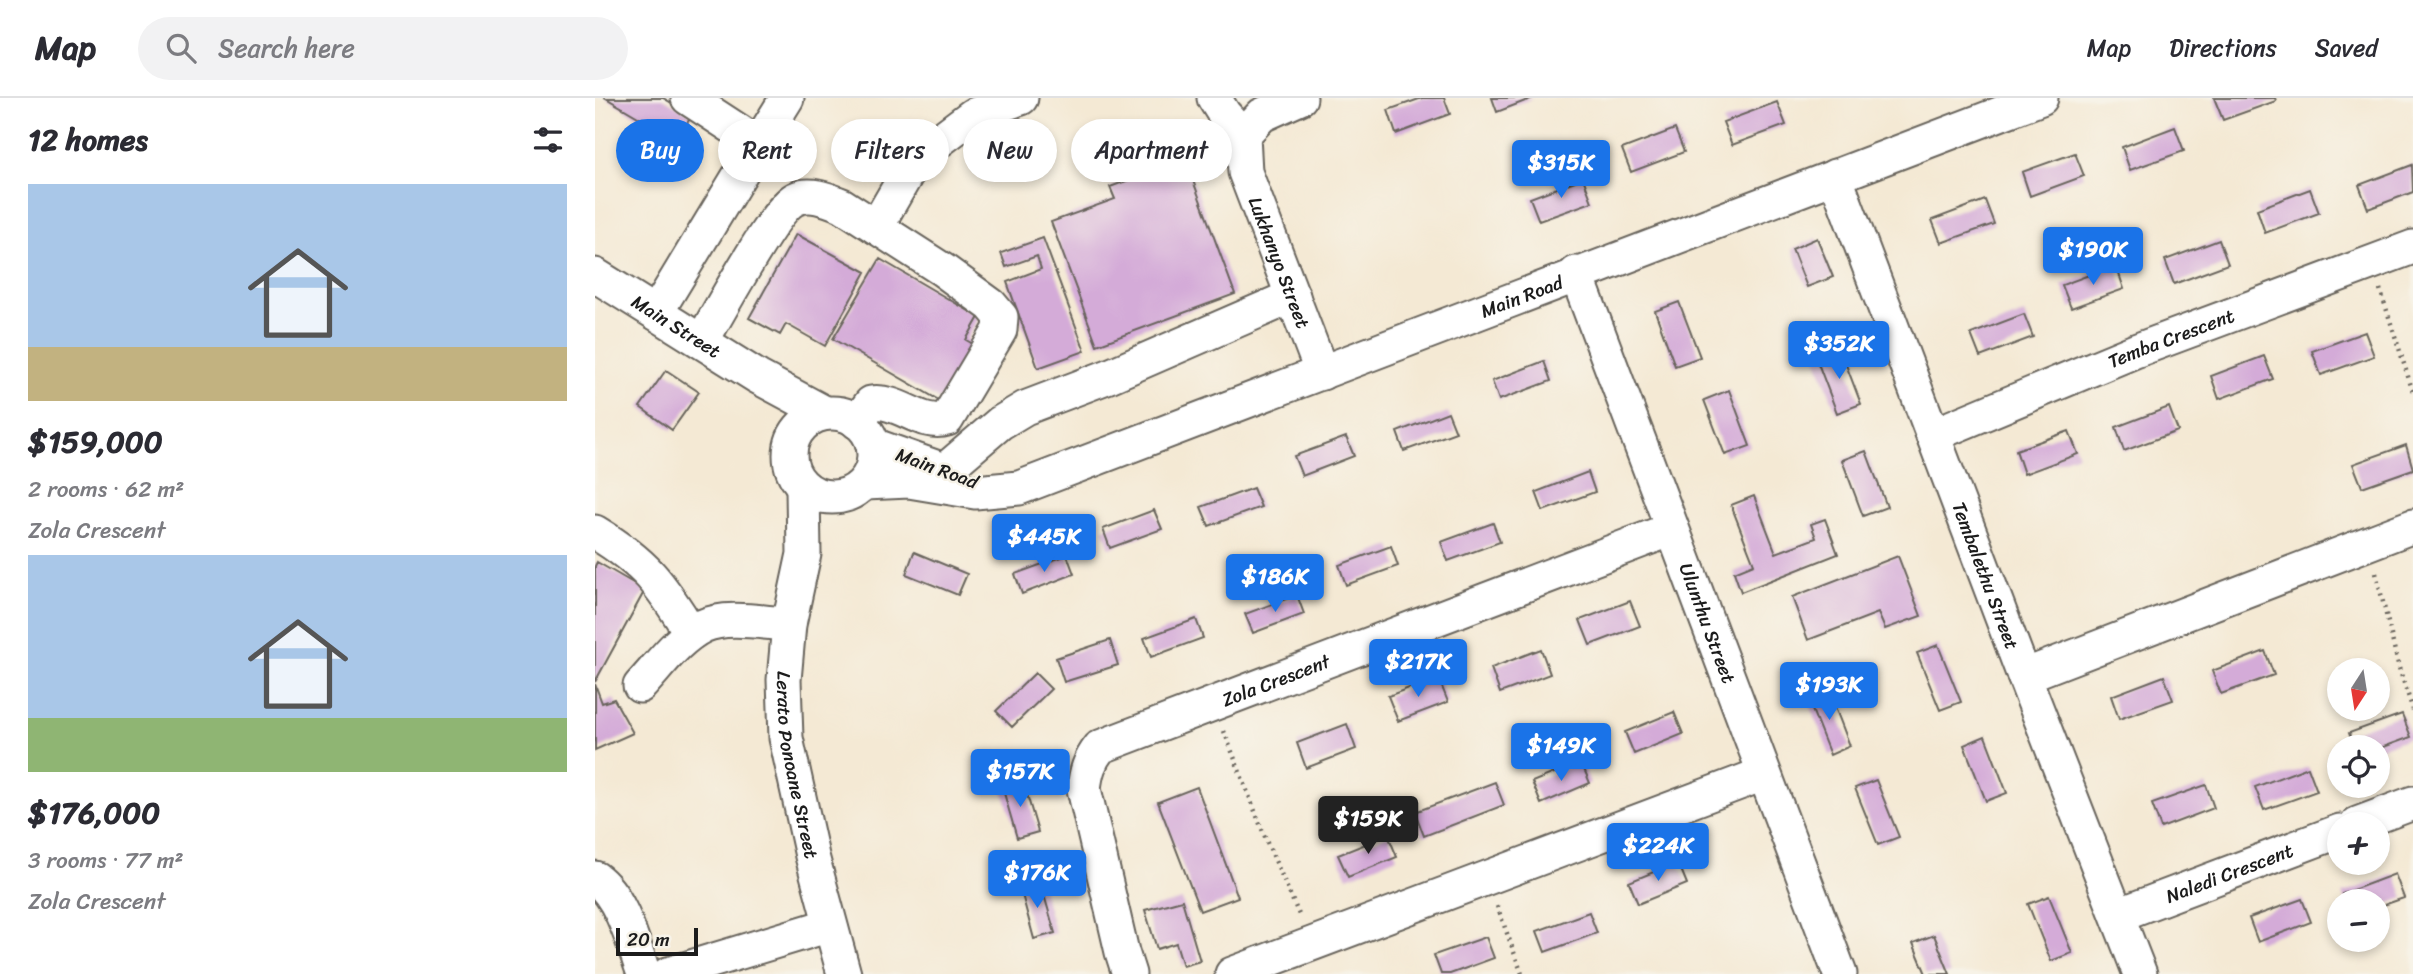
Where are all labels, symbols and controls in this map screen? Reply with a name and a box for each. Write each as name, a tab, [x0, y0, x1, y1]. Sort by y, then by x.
search box	[138, 17, 628, 80]
text: Map	[35, 19, 96, 77]
text: Search here	[218, 25, 355, 71]
text: Map	[2087, 27, 2131, 69]
text: Directions	[2169, 27, 2277, 69]
text: Saved	[2315, 27, 2378, 69]
icon: search	[162, 29, 200, 67]
text: 12 homes	[28, 113, 148, 167]
chip: Buy	[616, 119, 704, 182]
chip: Rent	[718, 119, 817, 182]
chip: Filters	[831, 119, 949, 182]
chip: New	[963, 119, 1057, 182]
chip: Apartment	[1071, 119, 1232, 182]
icon: filters	[529, 121, 567, 159]
pin: $315K	[1512, 140, 1610, 200]
text: $315K	[1528, 142, 1594, 183]
street label: Lukhanyo Street	[1239, 191, 1320, 333]
pin: $190K	[2044, 228, 2142, 287]
text: $190K	[2059, 229, 2127, 270]
icon: home	[235, 230, 361, 356]
street label: Main Road	[1475, 265, 1569, 327]
street label: Main Street	[625, 285, 728, 367]
street label: Temba Crescent	[2102, 299, 2239, 377]
pin: $352K	[1790, 322, 1888, 381]
text: $352K	[1804, 323, 1874, 364]
text: $159,000	[28, 415, 163, 469]
street label: Main Road	[891, 438, 984, 499]
text: 2 rooms · 62 m²	[28, 469, 184, 510]
street label: Tembalethu Street	[1943, 497, 2029, 654]
text: Zola Crescent	[28, 510, 166, 551]
pin: $445K	[995, 514, 1093, 574]
text: $445K	[1008, 516, 1080, 557]
pin: $186K	[1226, 554, 1324, 614]
text: $186K	[1242, 556, 1308, 597]
street label: Ulunthu Street	[1670, 558, 1746, 688]
icon: home	[235, 601, 361, 727]
pin: $217K	[1369, 640, 1467, 699]
text: $217K	[1385, 641, 1451, 682]
street label: Zola Crescent	[1217, 644, 1336, 716]
north arrow	[2327, 658, 2391, 721]
map controls	[2327, 658, 2390, 952]
pin: $193K	[1780, 662, 1878, 722]
text: $193K	[1796, 664, 1862, 705]
street label: Lerato Ponoane Street	[768, 670, 829, 862]
pin: $149K	[1512, 724, 1610, 783]
text: $149K	[1527, 725, 1595, 766]
button: locate	[2327, 735, 2390, 798]
pin: $157K	[971, 750, 1069, 809]
text: $157K	[987, 751, 1053, 792]
text: $176,000	[28, 786, 160, 840]
pin: $159K	[1319, 796, 1417, 856]
text: $159K	[1334, 798, 1402, 839]
button: +	[2327, 812, 2390, 875]
pin: $224K	[1609, 824, 1707, 883]
text: $224K	[1623, 825, 1693, 866]
street label: Naledi Crescent	[2161, 834, 2298, 912]
text: 3 rooms · 77 m²	[28, 840, 184, 881]
pin: $176K	[988, 850, 1086, 910]
text: $176K	[1004, 852, 1070, 893]
text: Zola Crescent	[28, 881, 166, 922]
button: −	[2327, 889, 2390, 952]
text: 20 m	[627, 923, 670, 956]
scale bar	[616, 925, 698, 957]

